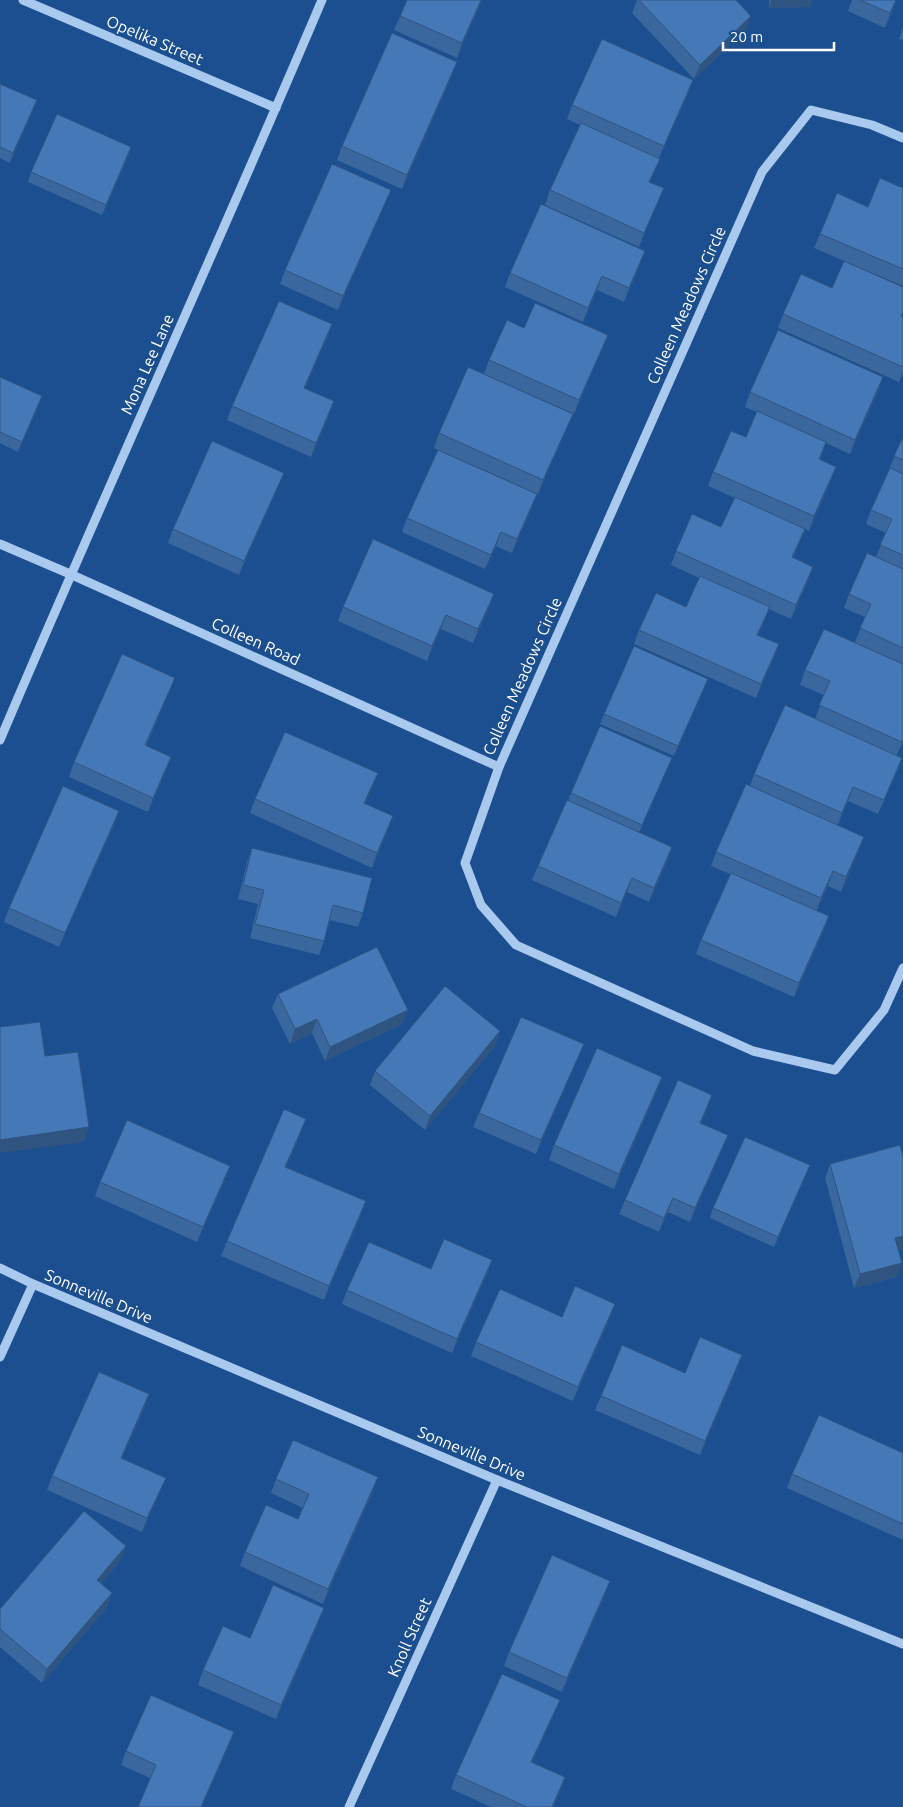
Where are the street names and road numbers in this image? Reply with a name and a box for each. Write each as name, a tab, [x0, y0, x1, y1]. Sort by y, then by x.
street label: Opelika Street	[104, 12, 207, 69]
street label: Colleen Meadows Circle	[643, 223, 729, 387]
street label: Mona Lee Lane	[117, 311, 177, 417]
street label: Colleen Meadows Circle	[479, 594, 565, 758]
street label: Colleen Road	[209, 613, 303, 669]
street label: Sonneville Drive	[42, 1265, 156, 1327]
street label: Sonneville Drive	[415, 1422, 529, 1484]
street label: Knoll Street	[383, 1594, 435, 1679]

